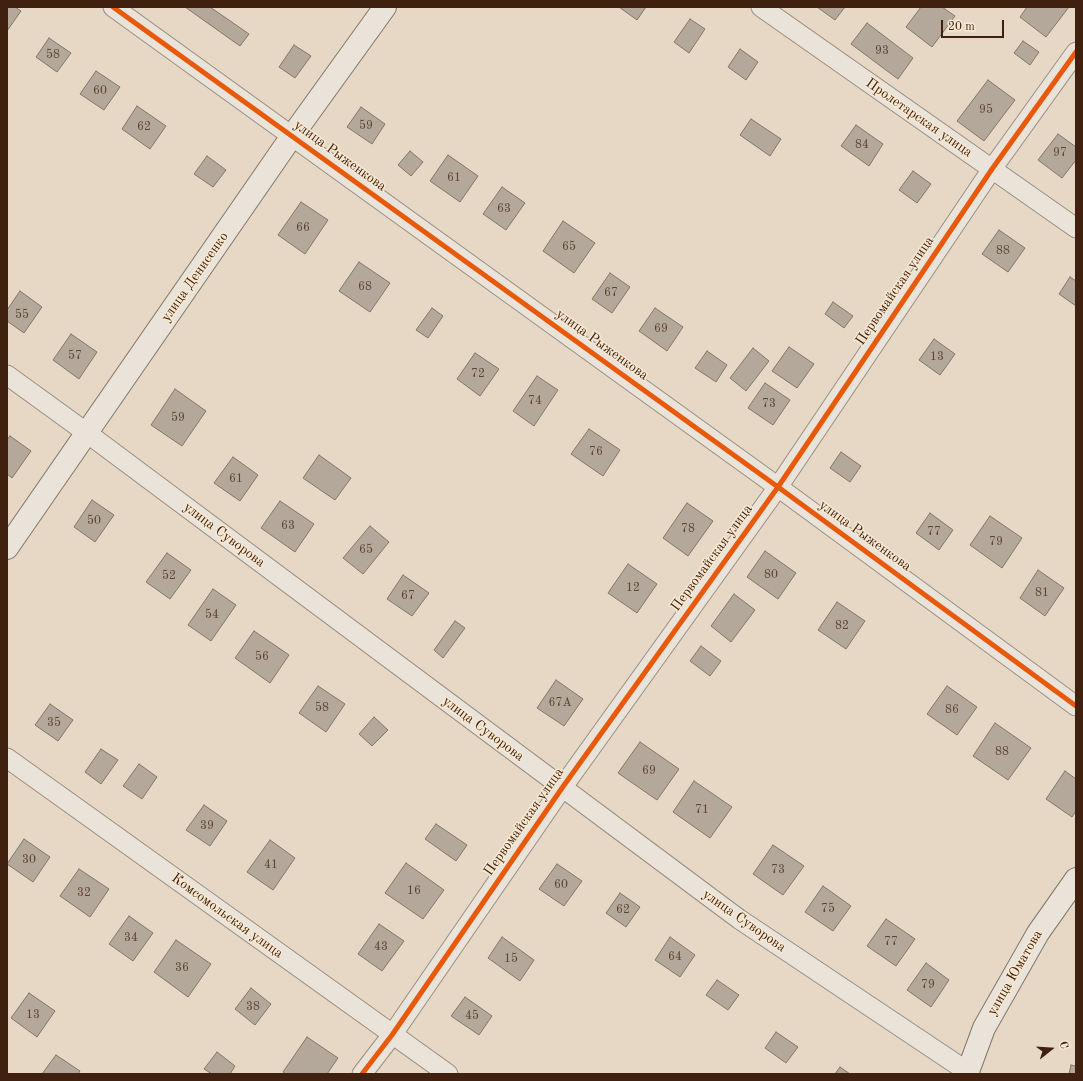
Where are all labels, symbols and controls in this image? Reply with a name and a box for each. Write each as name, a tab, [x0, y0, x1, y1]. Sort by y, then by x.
scale bar	[943, 12, 1006, 38]
text: 20 m	[948, 21, 975, 33]
house number: 93	[875, 44, 889, 58]
house number: 58	[46, 48, 60, 62]
street label: Пролетарская улица	[862, 75, 976, 161]
house number: 60	[93, 84, 107, 98]
house number: 95	[979, 103, 993, 117]
street label: улица Рыженкова	[290, 117, 390, 195]
house number: 59	[359, 119, 373, 133]
house number: 62	[137, 120, 151, 134]
house number: 84	[855, 138, 869, 152]
house number: 97	[1053, 146, 1067, 160]
house number: 61	[447, 171, 461, 185]
house number: 63	[497, 202, 511, 216]
house number: 66	[296, 221, 310, 235]
street label: улица Денисенко	[158, 229, 232, 325]
street label: Первомайская улица	[852, 233, 938, 349]
house number: 65	[562, 240, 576, 254]
house number: 88	[996, 244, 1010, 258]
house number: 68	[358, 280, 372, 294]
house number: 67	[604, 286, 618, 300]
street label: улица Рыженкова	[552, 306, 652, 384]
house number: 55	[15, 308, 29, 322]
house number: 69	[654, 322, 668, 336]
house number: 57	[68, 349, 82, 363]
house number: 13	[930, 350, 944, 364]
house number: 72	[471, 367, 485, 381]
house number: 74	[528, 394, 542, 408]
house number: 73	[762, 397, 776, 411]
house number: 59	[171, 411, 185, 425]
house number: 76	[589, 445, 603, 459]
house number: 61	[229, 472, 243, 486]
street label: улица Рыженкова	[815, 497, 915, 575]
street label: улица Суворова	[180, 499, 268, 571]
street label: Первомайская улица	[668, 501, 756, 615]
house number: 50	[87, 514, 101, 528]
house number: 63	[281, 519, 295, 533]
house number: 78	[681, 522, 695, 536]
house number: 77	[927, 525, 941, 539]
house number: 79	[989, 535, 1003, 549]
house number: 65	[359, 543, 373, 557]
house number: 80	[764, 568, 778, 582]
house number: 52	[162, 569, 176, 583]
house number: 12	[626, 581, 640, 595]
house number: 81	[1035, 586, 1049, 600]
house number: 67	[401, 589, 415, 603]
house number: 54	[205, 608, 219, 622]
house number: 82	[835, 619, 849, 633]
house number: 56	[255, 650, 269, 664]
street label: улица Суворова	[439, 693, 527, 765]
house number: 67А	[548, 696, 572, 710]
house number: 58	[315, 701, 329, 715]
house number: 86	[945, 703, 959, 717]
house number: 35	[47, 716, 61, 730]
house number: 88	[995, 745, 1009, 759]
house number: 69	[642, 764, 656, 778]
street label: Первомайская улица	[480, 765, 568, 879]
house number: 71	[695, 803, 709, 817]
house number: 39	[200, 819, 214, 833]
house number: 30	[22, 853, 36, 867]
house number: 41	[264, 858, 278, 872]
house number: 73	[771, 863, 785, 877]
street label: Комсомольская улица	[168, 870, 286, 962]
house number: 60	[554, 878, 568, 892]
house number: 16	[407, 884, 421, 898]
house number: 32	[77, 886, 91, 900]
street label: улица Суворова	[699, 886, 789, 956]
house number: 75	[821, 902, 835, 916]
house number: 62	[616, 903, 630, 917]
street label: улица Юматова	[984, 927, 1046, 1019]
house number: 34	[124, 931, 138, 945]
house number: 77	[884, 935, 898, 949]
house number: 43	[374, 940, 388, 954]
house number: 64	[668, 950, 682, 964]
house number: 15	[504, 952, 518, 966]
house number: 36	[175, 961, 189, 975]
house number: 79	[921, 978, 935, 992]
house number: 38	[246, 1000, 260, 1014]
house number: 13	[26, 1008, 40, 1022]
house number: 45	[465, 1009, 479, 1023]
north arrow	[1031, 1029, 1071, 1069]
text: С	[1057, 1040, 1069, 1050]

